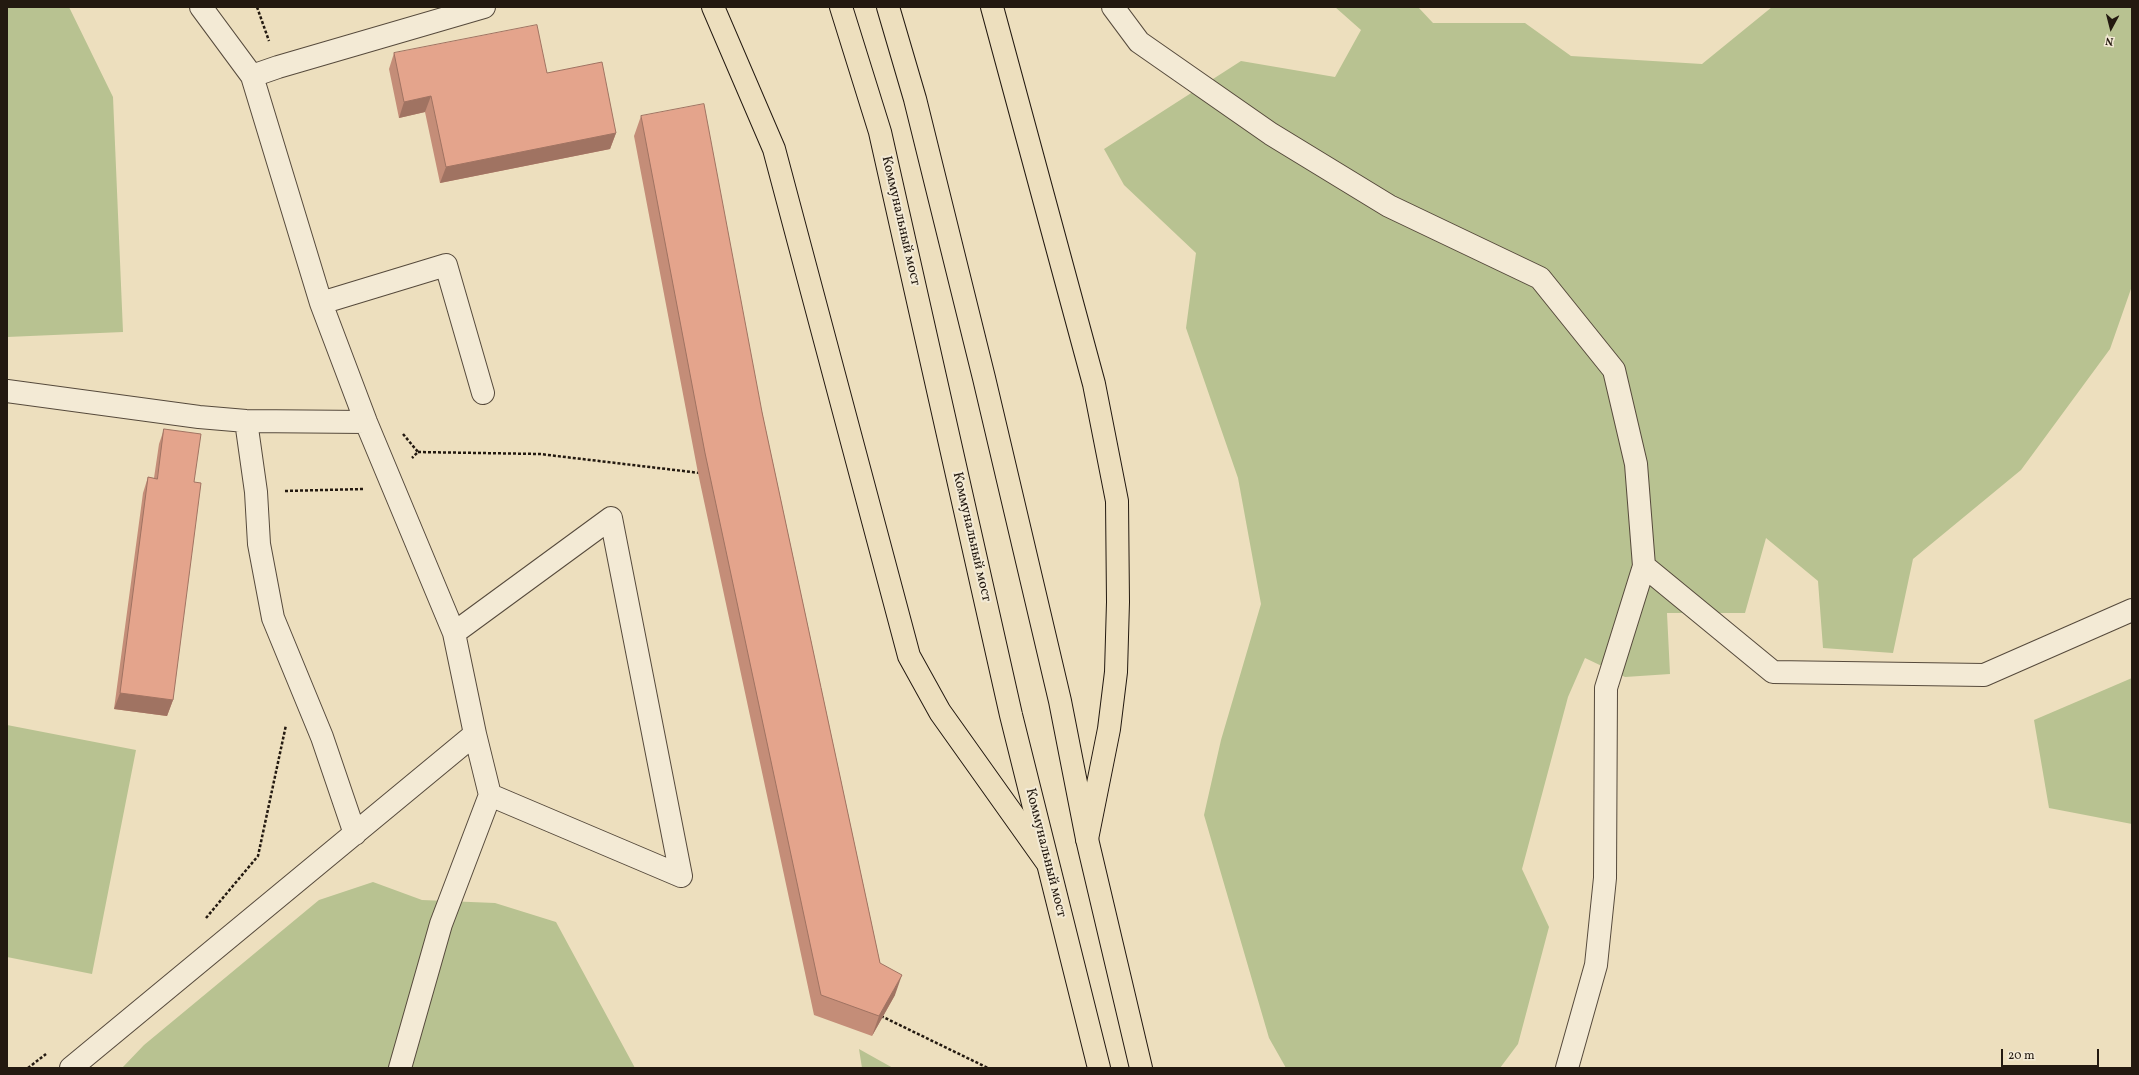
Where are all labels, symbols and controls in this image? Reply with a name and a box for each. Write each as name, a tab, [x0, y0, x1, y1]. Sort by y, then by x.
north arrow	[2091, 8, 2131, 48]
text: N	[2105, 32, 2114, 48]
street label: Коммунальный мост	[877, 154, 923, 288]
street label: Коммунальный мост	[948, 470, 994, 604]
street label: Коммунальный мост	[1021, 787, 1069, 919]
scale bar	[2003, 1041, 2101, 1067]
text: 20 m	[2008, 1048, 2035, 1064]

